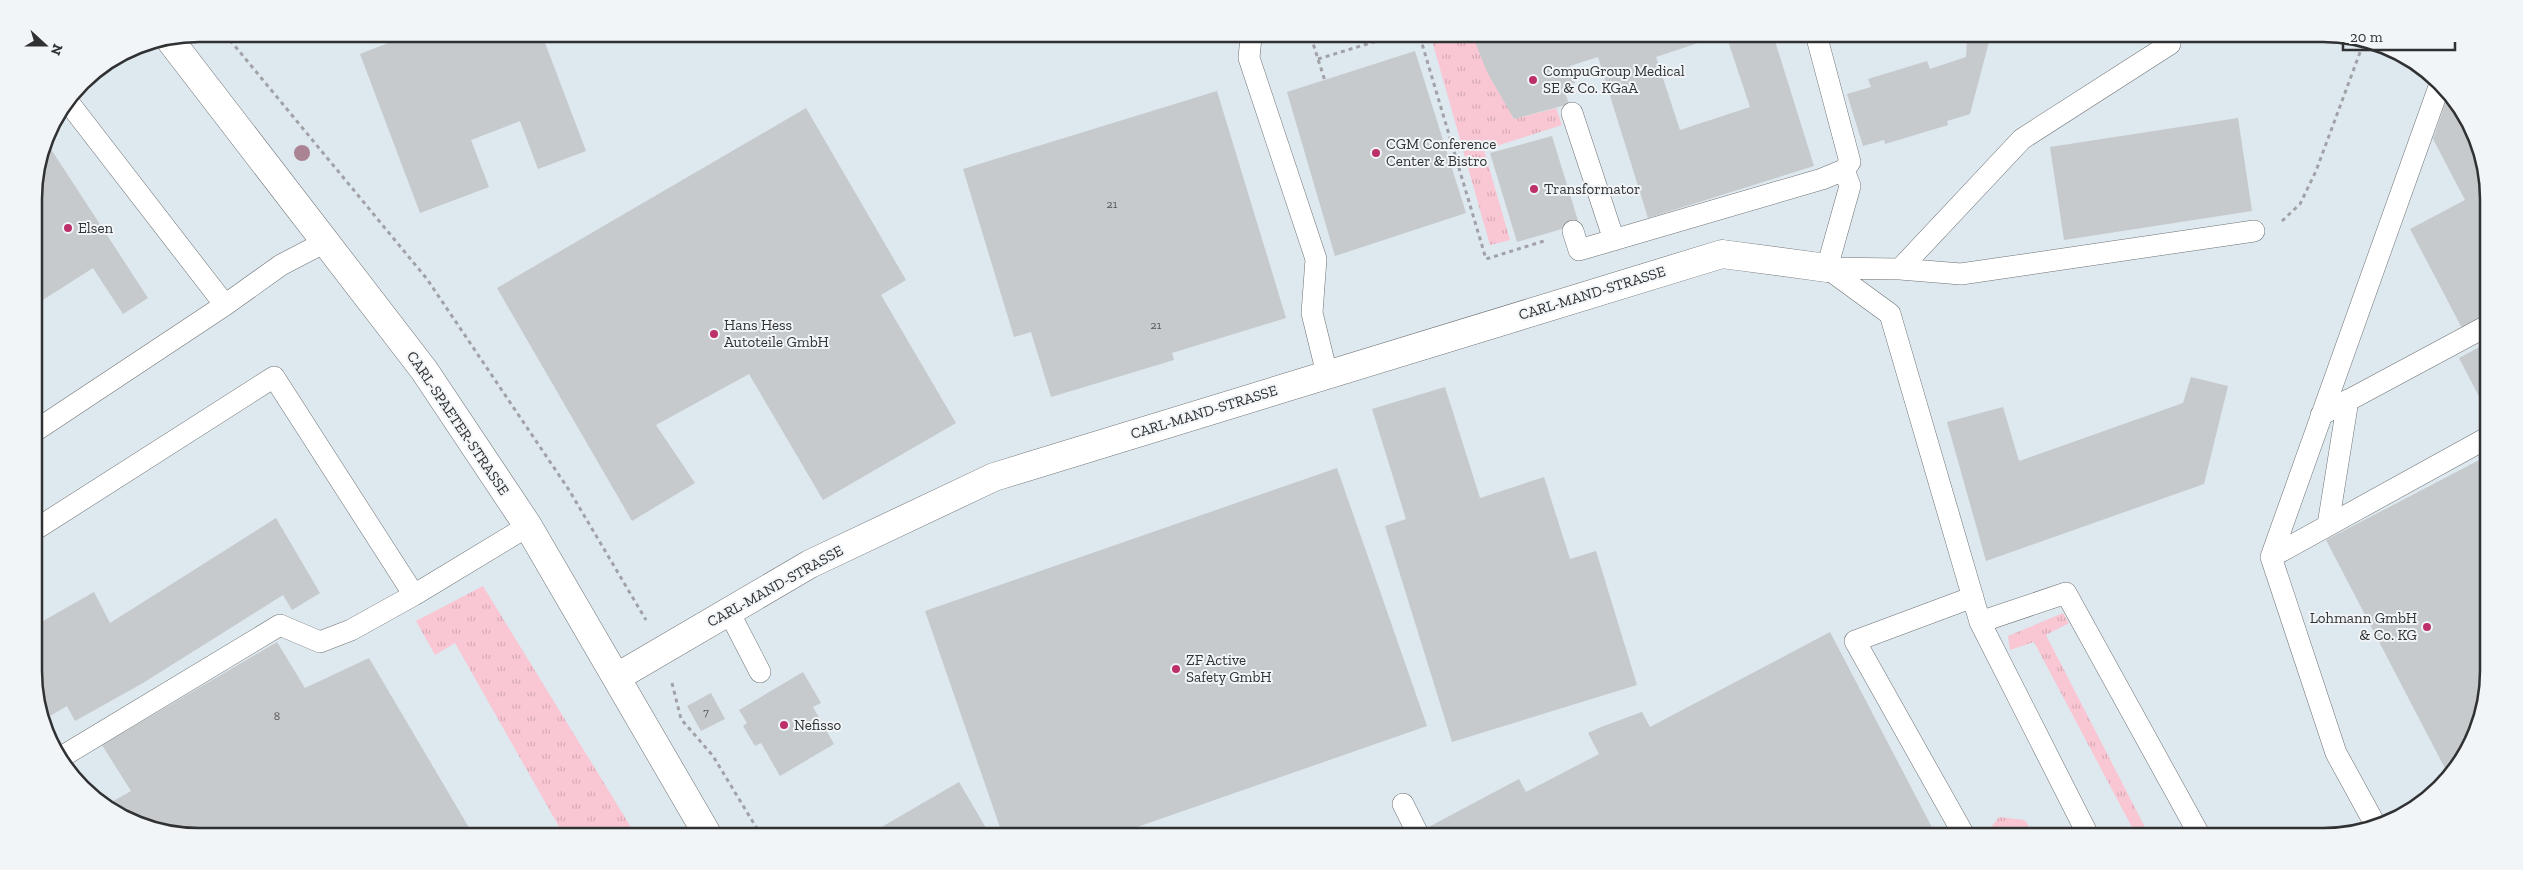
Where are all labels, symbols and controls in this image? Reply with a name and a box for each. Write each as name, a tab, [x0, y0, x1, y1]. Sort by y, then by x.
north arrow	[20, 20, 70, 70]
scale bar	[2343, 20, 2456, 52]
text: 20 m	[2350, 28, 2383, 46]
text: N	[47, 41, 67, 58]
place label: CompuGroup Medical SE & Co. KGaA	[1543, 62, 1685, 97]
marker: CompuGroup Medical SE & Co. KGaA	[1527, 74, 1539, 86]
place label: CGM Conference Center & Bistro	[1386, 135, 1496, 170]
marker: CGM Conference Center & Bistro	[1370, 147, 1382, 159]
place label: Transformator	[1544, 180, 1640, 198]
marker: Transformator	[1528, 183, 1540, 195]
house number: 21	[1107, 197, 1118, 211]
place label: Elsen	[78, 219, 113, 237]
marker: Elsen	[62, 222, 74, 234]
street label: CARL-MAND-STRASSE	[1516, 262, 1668, 324]
place label: Hans Hess Autoteile GmbH	[724, 316, 829, 351]
house number: 21	[1151, 318, 1162, 332]
marker: Hans Hess Autoteile GmbH	[708, 328, 720, 340]
street label: CARL-SPAETER-STRASSE	[403, 348, 513, 499]
street label: CARL-MAND-STRASSE	[1128, 381, 1280, 443]
street label: CARL-MAND-STRASSE	[704, 541, 846, 631]
place label: Lohmann GmbH & Co. KG	[2310, 609, 2417, 644]
marker: Lohmann GmbH & Co. KG	[2421, 621, 2433, 633]
place label: ZF Active Safety GmbH	[1186, 651, 1272, 686]
marker: ZF Active Safety GmbH	[1170, 663, 1182, 675]
house number: 7	[703, 705, 709, 719]
house number: 8	[274, 709, 280, 723]
place label: Nefisso	[794, 716, 841, 734]
marker: Nefisso	[778, 719, 790, 731]

